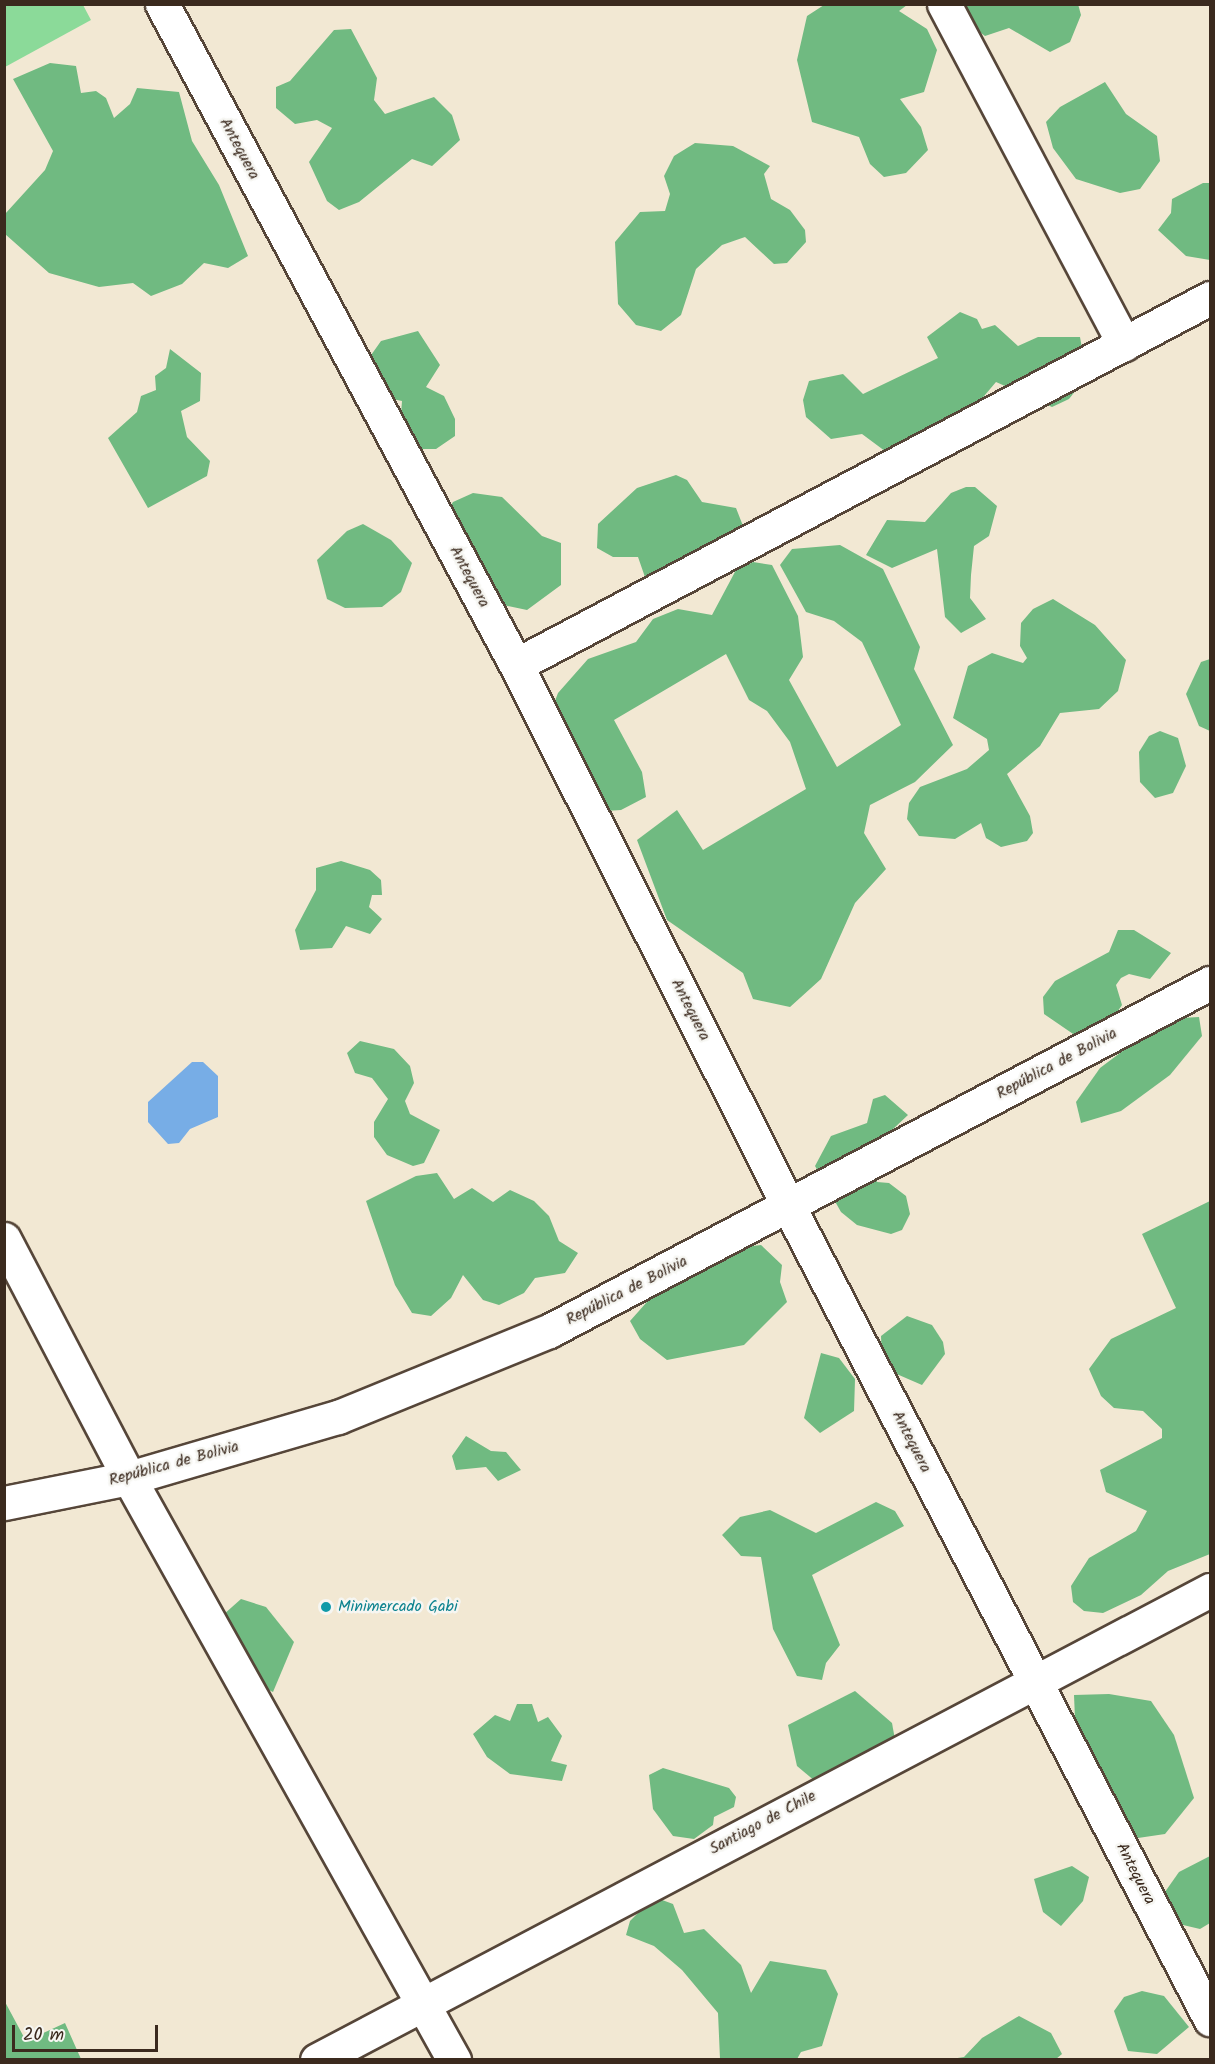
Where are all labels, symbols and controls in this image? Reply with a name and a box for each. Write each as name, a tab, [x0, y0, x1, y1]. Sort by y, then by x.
street label: Antequera	[215, 115, 263, 183]
street label: Antequera	[445, 543, 493, 611]
street label: Antequera	[666, 976, 714, 1044]
street label: República de Bolivia	[993, 1024, 1121, 1104]
street label: República de Bolivia	[563, 1252, 691, 1330]
street label: Antequera	[887, 1408, 935, 1476]
street label: República de Bolivia	[107, 1437, 241, 1491]
place label: Minimercado Gabi	[338, 1597, 458, 1617]
marker: Minimercado Gabi	[319, 1600, 333, 1614]
street label: Santiago de Chile	[706, 1787, 820, 1859]
street label: Antequera	[1111, 1840, 1159, 1908]
scale bar	[15, 2013, 160, 2051]
text: 20 m	[23, 2021, 64, 2050]

